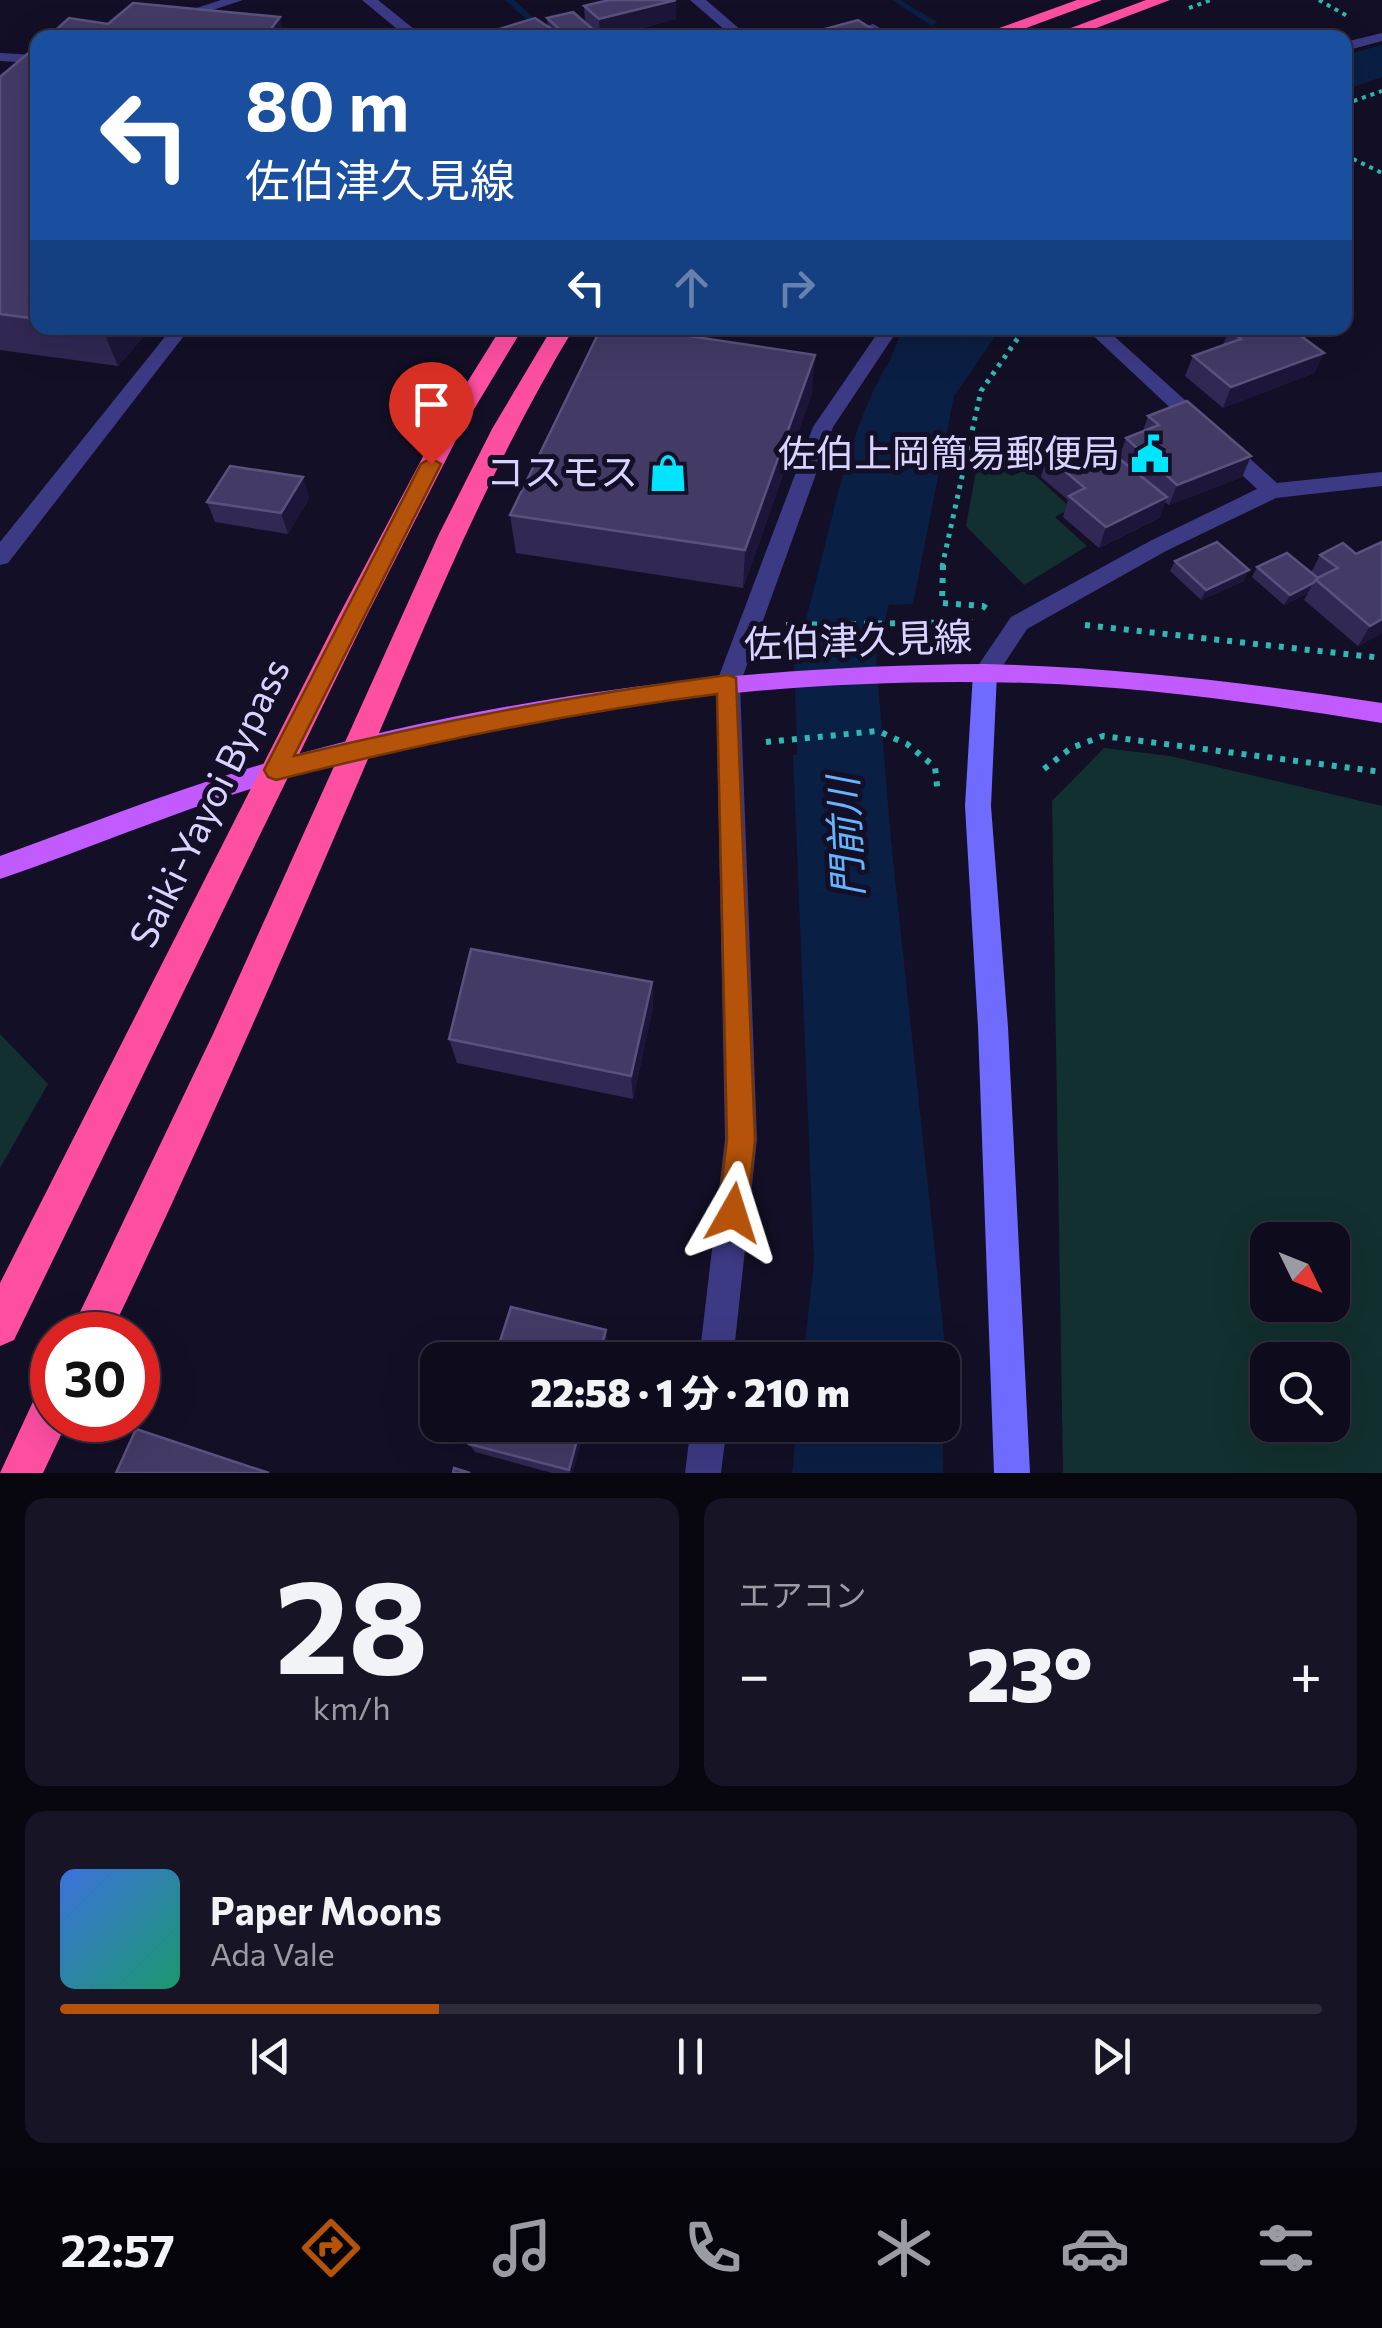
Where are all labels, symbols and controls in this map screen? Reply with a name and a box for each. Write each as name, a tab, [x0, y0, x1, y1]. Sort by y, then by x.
text: 80 m	[245, 60, 409, 145]
icon: left	[80, 70, 210, 200]
text: 佐伯津久見線	[245, 151, 515, 206]
icon: left	[559, 260, 614, 315]
icon: ahead	[664, 260, 719, 315]
icon: right	[769, 260, 824, 315]
pin	[389, 362, 474, 465]
icon: arrive	[404, 377, 459, 432]
place label: 佐伯上岡簡易郵便局	[778, 428, 1120, 475]
public building icon: 佐伯上岡簡易郵便局	[1129, 433, 1171, 475]
place label: コスモス	[486, 447, 638, 494]
shop icon: コスモス	[647, 452, 689, 494]
street label: 佐伯津久見線	[743, 611, 973, 666]
street label: Saiki-Yayoi Bypass	[117, 650, 298, 954]
water label: 門前川	[816, 772, 871, 898]
position arrow	[681, 1161, 785, 1265]
north arrow	[1250, 1222, 1350, 1322]
map controls	[1250, 1222, 1350, 1442]
speed limit sign: 30	[30, 1312, 160, 1442]
button: search	[1250, 1342, 1350, 1442]
text: 22:58 · 1 分 · 210 m	[530, 1368, 850, 1415]
text: 28	[275, 1542, 429, 1701]
text: エアコン	[739, 1574, 867, 1614]
text: 23°	[967, 1626, 1093, 1717]
text: −	[739, 1639, 770, 1706]
text: +	[1290, 1639, 1322, 1706]
text: km/h	[313, 1687, 391, 1727]
text: Paper Moons	[210, 1886, 442, 1933]
text: Ada Vale	[210, 1933, 335, 1973]
icon: previous	[243, 2029, 298, 2084]
icon: pause	[663, 2029, 718, 2084]
icon: next	[1084, 2029, 1139, 2084]
icon: directions	[296, 2213, 366, 2283]
icon: music	[487, 2213, 557, 2283]
icon: phone	[678, 2213, 748, 2283]
icon: climate	[869, 2213, 939, 2283]
icon: car	[1060, 2213, 1130, 2283]
icon: filters	[1251, 2213, 1321, 2283]
text: 22:57	[61, 2221, 175, 2276]

